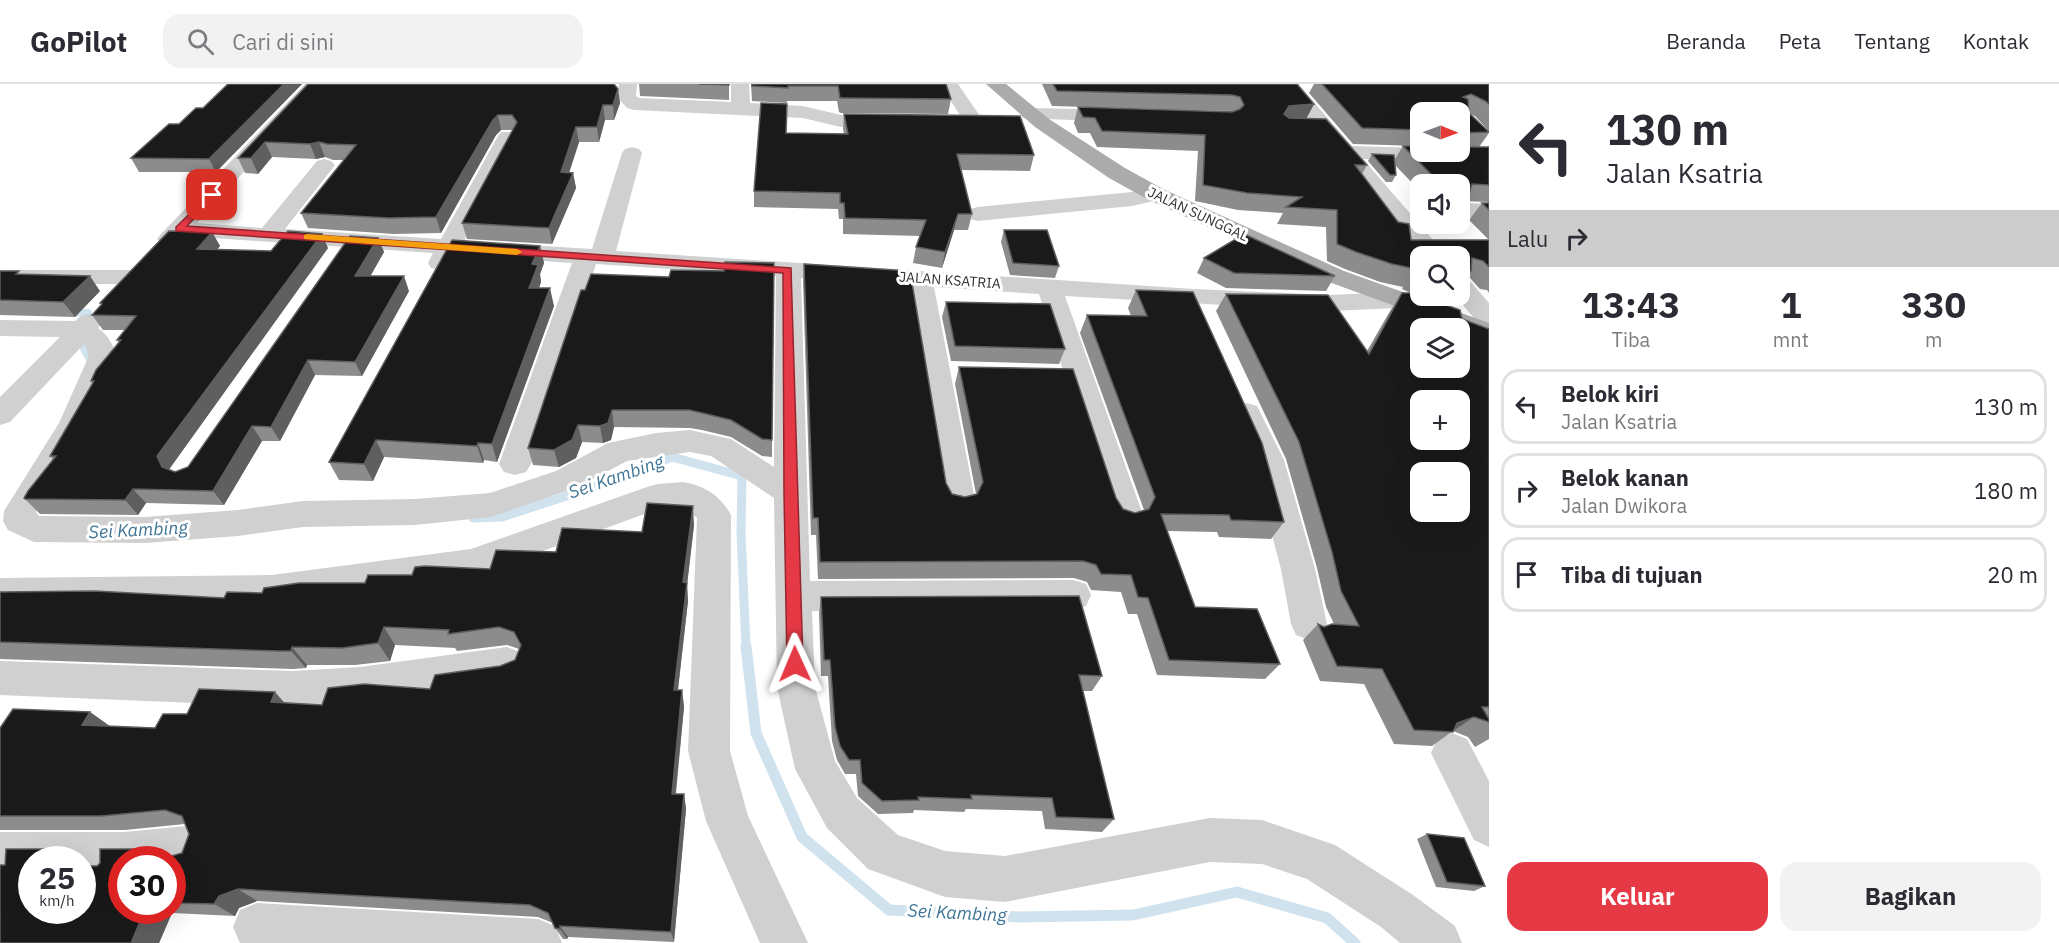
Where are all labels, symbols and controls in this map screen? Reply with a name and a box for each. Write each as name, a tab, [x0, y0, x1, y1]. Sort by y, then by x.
search box	[163, 14, 583, 68]
text: GoPilot	[30, 23, 127, 60]
icon: search	[184, 25, 217, 58]
text: Cari di sini	[232, 27, 334, 56]
text: Beranda	[1666, 27, 1746, 55]
text: Peta	[1779, 27, 1821, 55]
text: Tentang	[1854, 27, 1930, 55]
text: Kontak	[1963, 27, 2029, 55]
north arrow	[1410, 102, 1470, 162]
map controls	[1410, 102, 1470, 522]
text: 130 m	[1606, 102, 1729, 157]
icon: left	[1507, 108, 1585, 186]
text: Jalan Ksatria	[1606, 155, 1763, 190]
pin	[186, 169, 237, 220]
button: sound	[1410, 174, 1470, 234]
icon: arrive	[195, 178, 228, 211]
street label: JALAN SUNGGAL	[1145, 183, 1251, 245]
icon: right	[1560, 222, 1593, 255]
text: Lalu	[1507, 224, 1548, 253]
button: search	[1410, 246, 1470, 306]
street label: JALAN KSATRIA	[898, 267, 1002, 293]
text: 13:43	[1582, 281, 1680, 328]
text: 1	[1780, 281, 1802, 328]
text: 330	[1901, 281, 1966, 328]
button: layers	[1410, 318, 1470, 378]
text: Tiba	[1612, 326, 1650, 353]
text: mnt	[1773, 326, 1809, 353]
text: m	[1925, 326, 1943, 353]
text: Belok kiri	[1561, 379, 1659, 408]
button: +	[1410, 390, 1470, 450]
icon: left	[1510, 390, 1543, 423]
text: 130 m	[1974, 392, 2038, 421]
text: Jalan Ksatria	[1561, 408, 1677, 435]
water label: Sei Kambing	[565, 449, 667, 504]
button: −	[1410, 462, 1470, 522]
text: Belok kanan	[1561, 463, 1689, 492]
icon: right	[1510, 474, 1543, 507]
text: 180 m	[1974, 476, 2038, 505]
text: Jalan Dwikora	[1561, 492, 1687, 519]
water label: Sei Kambing	[88, 515, 189, 544]
icon: arrive	[1510, 558, 1543, 591]
text: Tiba di tujuan	[1561, 560, 1703, 589]
text: 20 m	[1987, 560, 2038, 589]
position arrow	[763, 632, 827, 696]
speed limit sign: 30	[108, 846, 186, 924]
text: 25	[39, 858, 75, 897]
button: Keluar	[1507, 862, 1768, 931]
button: Bagikan	[1780, 862, 2041, 931]
text: km/h	[39, 891, 75, 910]
water label: Sei Kambing	[907, 898, 1008, 927]

